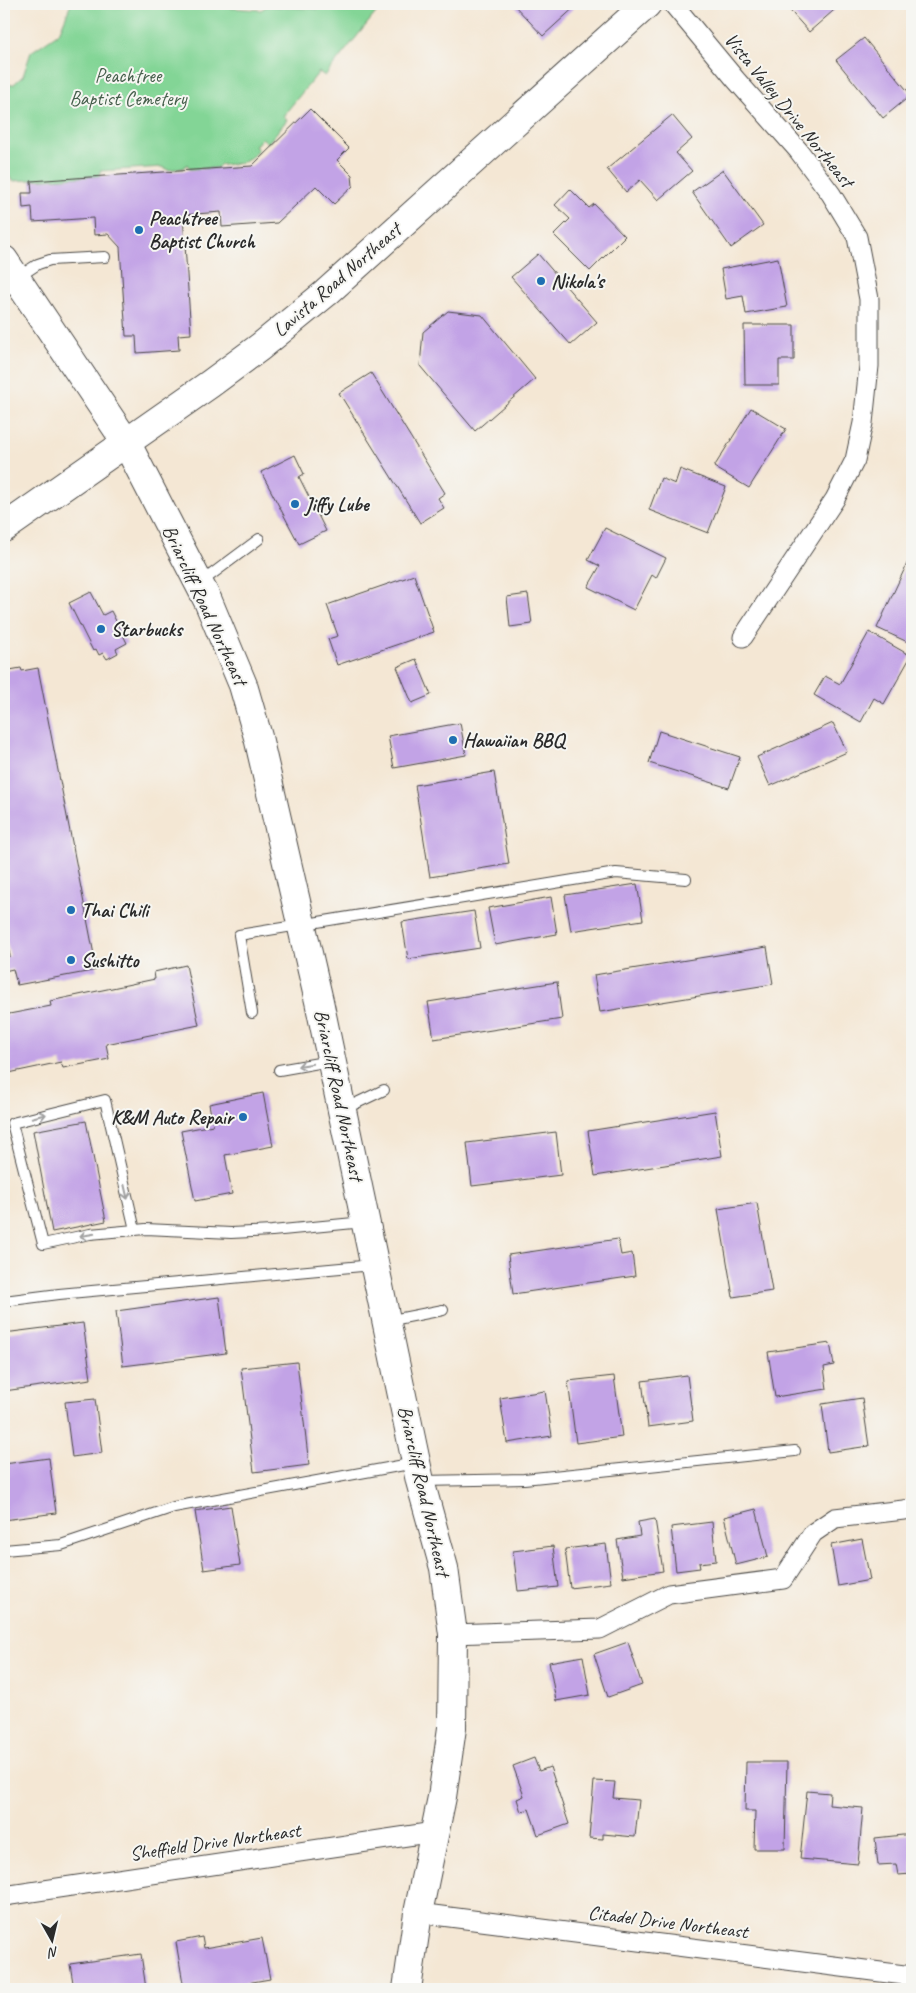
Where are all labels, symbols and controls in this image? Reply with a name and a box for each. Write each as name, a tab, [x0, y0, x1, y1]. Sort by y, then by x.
street label: Vista Valley Drive Northeast	[719, 28, 861, 195]
park label: Peachtree Baptist Cemetery	[69, 63, 188, 111]
place label: Peachtree Baptist Church	[149, 206, 256, 254]
street label: Lavista Road Northeast	[268, 215, 409, 342]
marker: Peachtree Baptist Church	[133, 224, 145, 236]
place label: Nikola's	[551, 269, 606, 294]
marker: Nikola's	[535, 275, 547, 287]
place label: Jiffy Lube	[303, 492, 370, 517]
marker: Jiffy Lube	[289, 498, 301, 510]
street label: Briarcliff Road Northeast	[157, 521, 254, 692]
place label: Starbucks	[111, 617, 184, 642]
marker: Starbucks	[95, 623, 107, 635]
place label: Hawaiian BBQ	[463, 728, 567, 753]
marker: Hawaiian BBQ	[447, 734, 459, 746]
place label: Thai Chili	[81, 898, 151, 923]
marker: Thai Chili	[65, 904, 77, 916]
place label: Sushitto	[81, 948, 140, 973]
marker: Sushitto	[65, 954, 77, 966]
street label: Briarcliff Road Northeast	[309, 1007, 370, 1186]
one-way arrow	[297, 1061, 313, 1071]
place label: K&M Auto Repair	[111, 1105, 236, 1130]
one-way arrow	[31, 1111, 47, 1120]
marker: K&M Auto Repair	[237, 1111, 249, 1123]
one-way arrow	[122, 1184, 131, 1200]
one-way arrow	[79, 1231, 95, 1241]
street label: Briarcliff Road Northeast	[392, 1403, 456, 1582]
street label: Sheffield Drive Northeast	[128, 1817, 304, 1866]
street label: Citadel Drive Northeast	[587, 1900, 751, 1944]
north arrow	[28, 1916, 78, 1966]
text: N	[46, 1943, 59, 1962]

